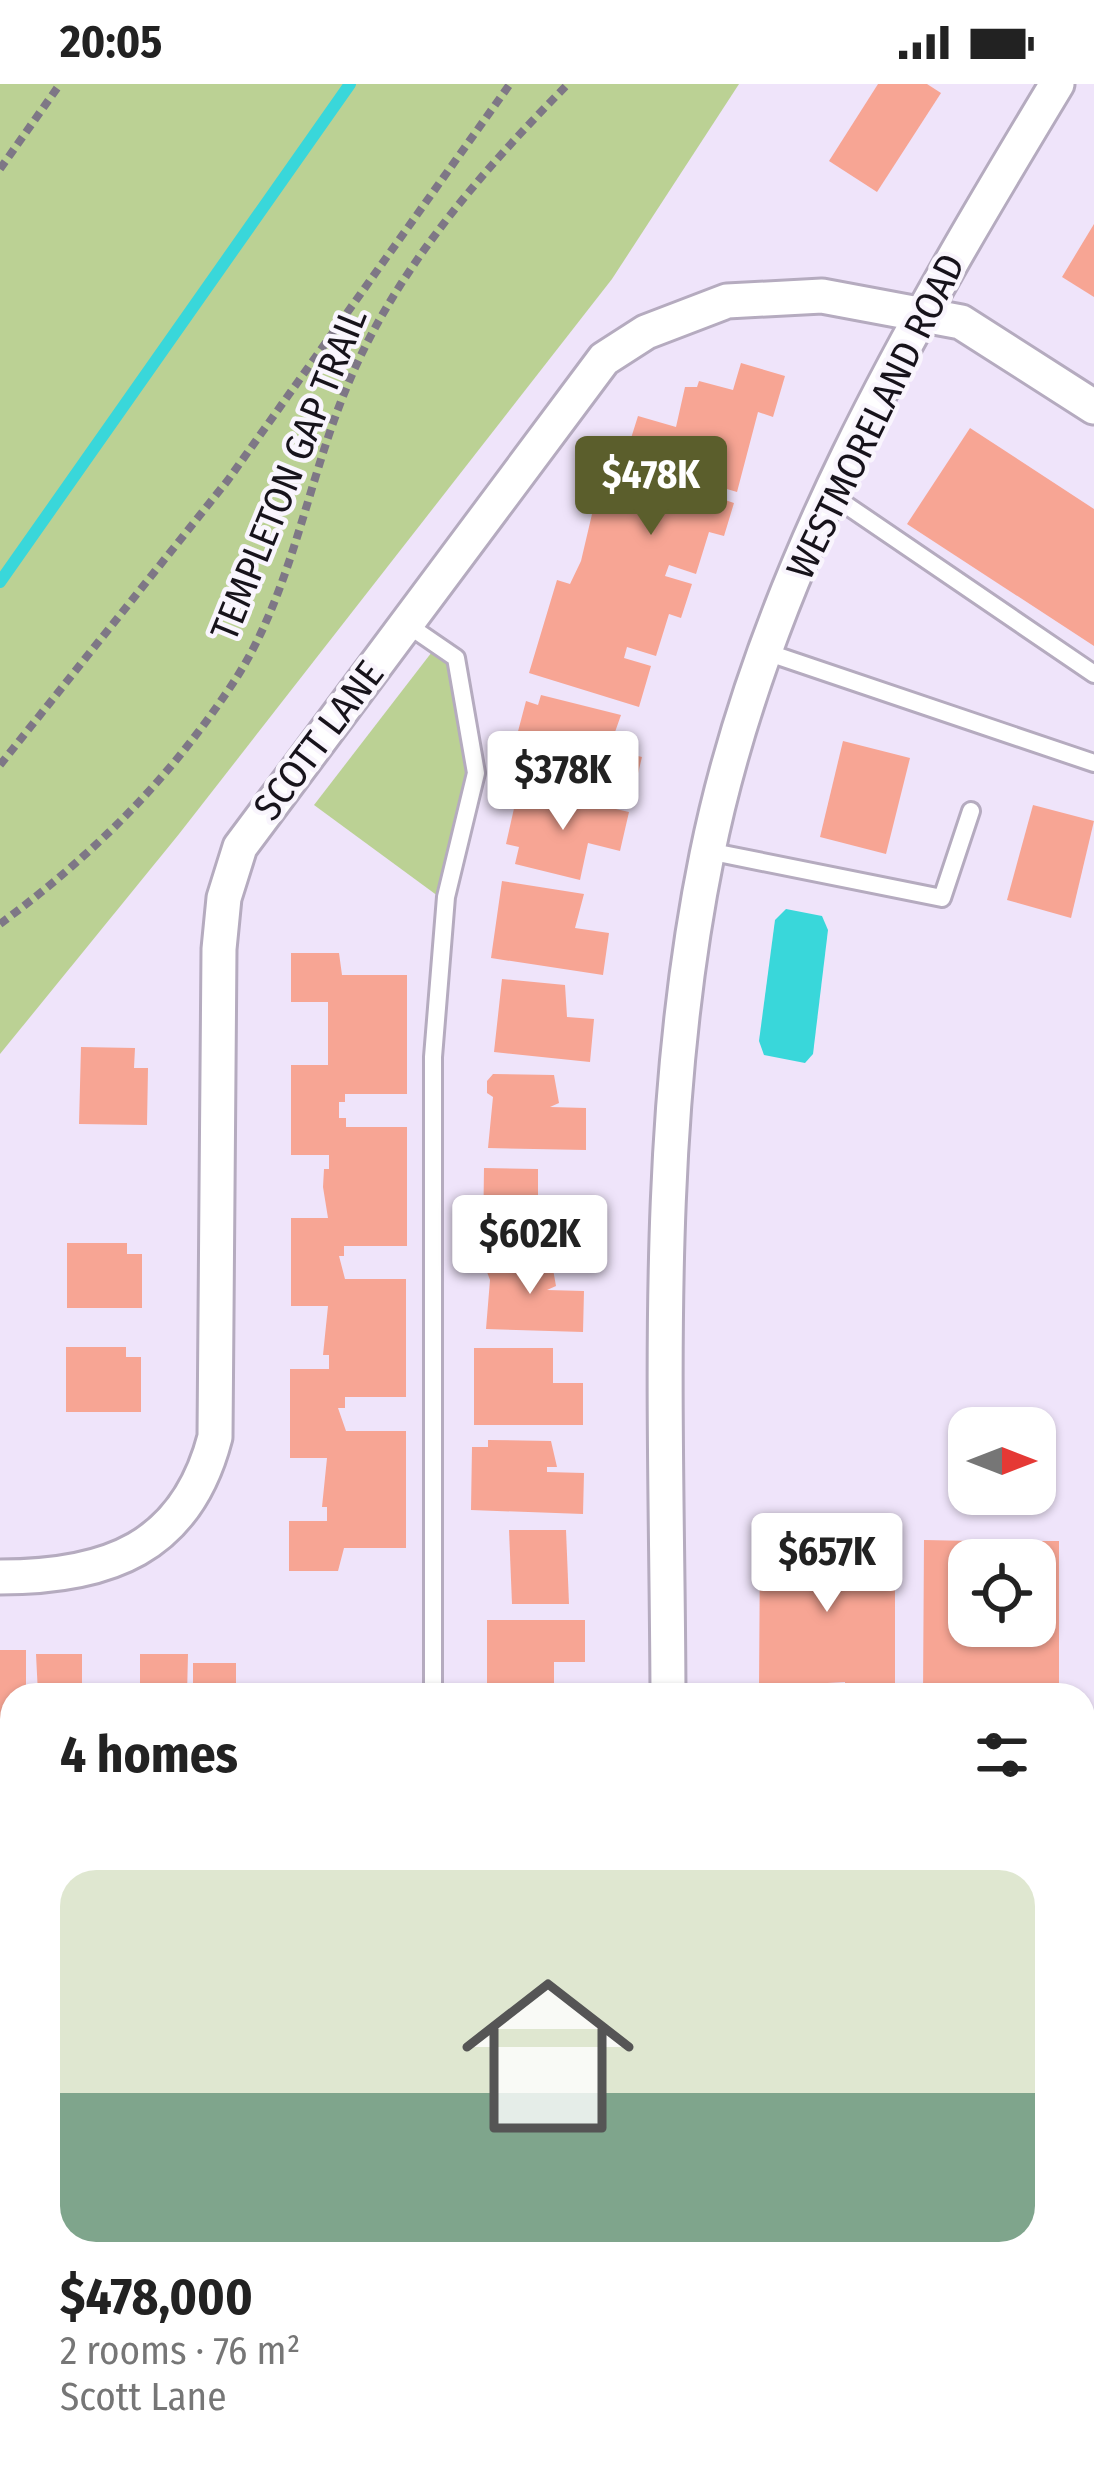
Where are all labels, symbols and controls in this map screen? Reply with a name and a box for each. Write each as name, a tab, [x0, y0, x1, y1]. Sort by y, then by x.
text: 20:05	[60, 15, 162, 69]
street label: WESTMORELAND ROAD	[777, 246, 975, 586]
street label: TEMPLETON GAP TRAIL	[201, 302, 377, 647]
pin: $478K	[567, 436, 735, 538]
text: $478K	[602, 452, 700, 498]
street label: SCOTT LANE	[244, 652, 393, 829]
pin: $378K	[479, 731, 647, 833]
text: $378K	[515, 747, 611, 793]
pin: $602K	[446, 1195, 614, 1297]
text: $602K	[479, 1211, 581, 1257]
north arrow	[948, 1407, 1056, 1515]
map controls	[948, 1407, 1056, 1647]
pin: $657K	[743, 1513, 911, 1615]
text: $657K	[778, 1529, 876, 1575]
button: locate	[948, 1539, 1056, 1647]
icon: filters	[969, 1722, 1035, 1788]
text: 4 homes	[60, 1724, 238, 1786]
icon: home	[440, 1948, 656, 2164]
text: $478,000	[60, 2266, 253, 2328]
text: 2 rooms · 76 m²	[60, 2328, 300, 2374]
text: Scott Lane	[60, 2374, 226, 2420]

